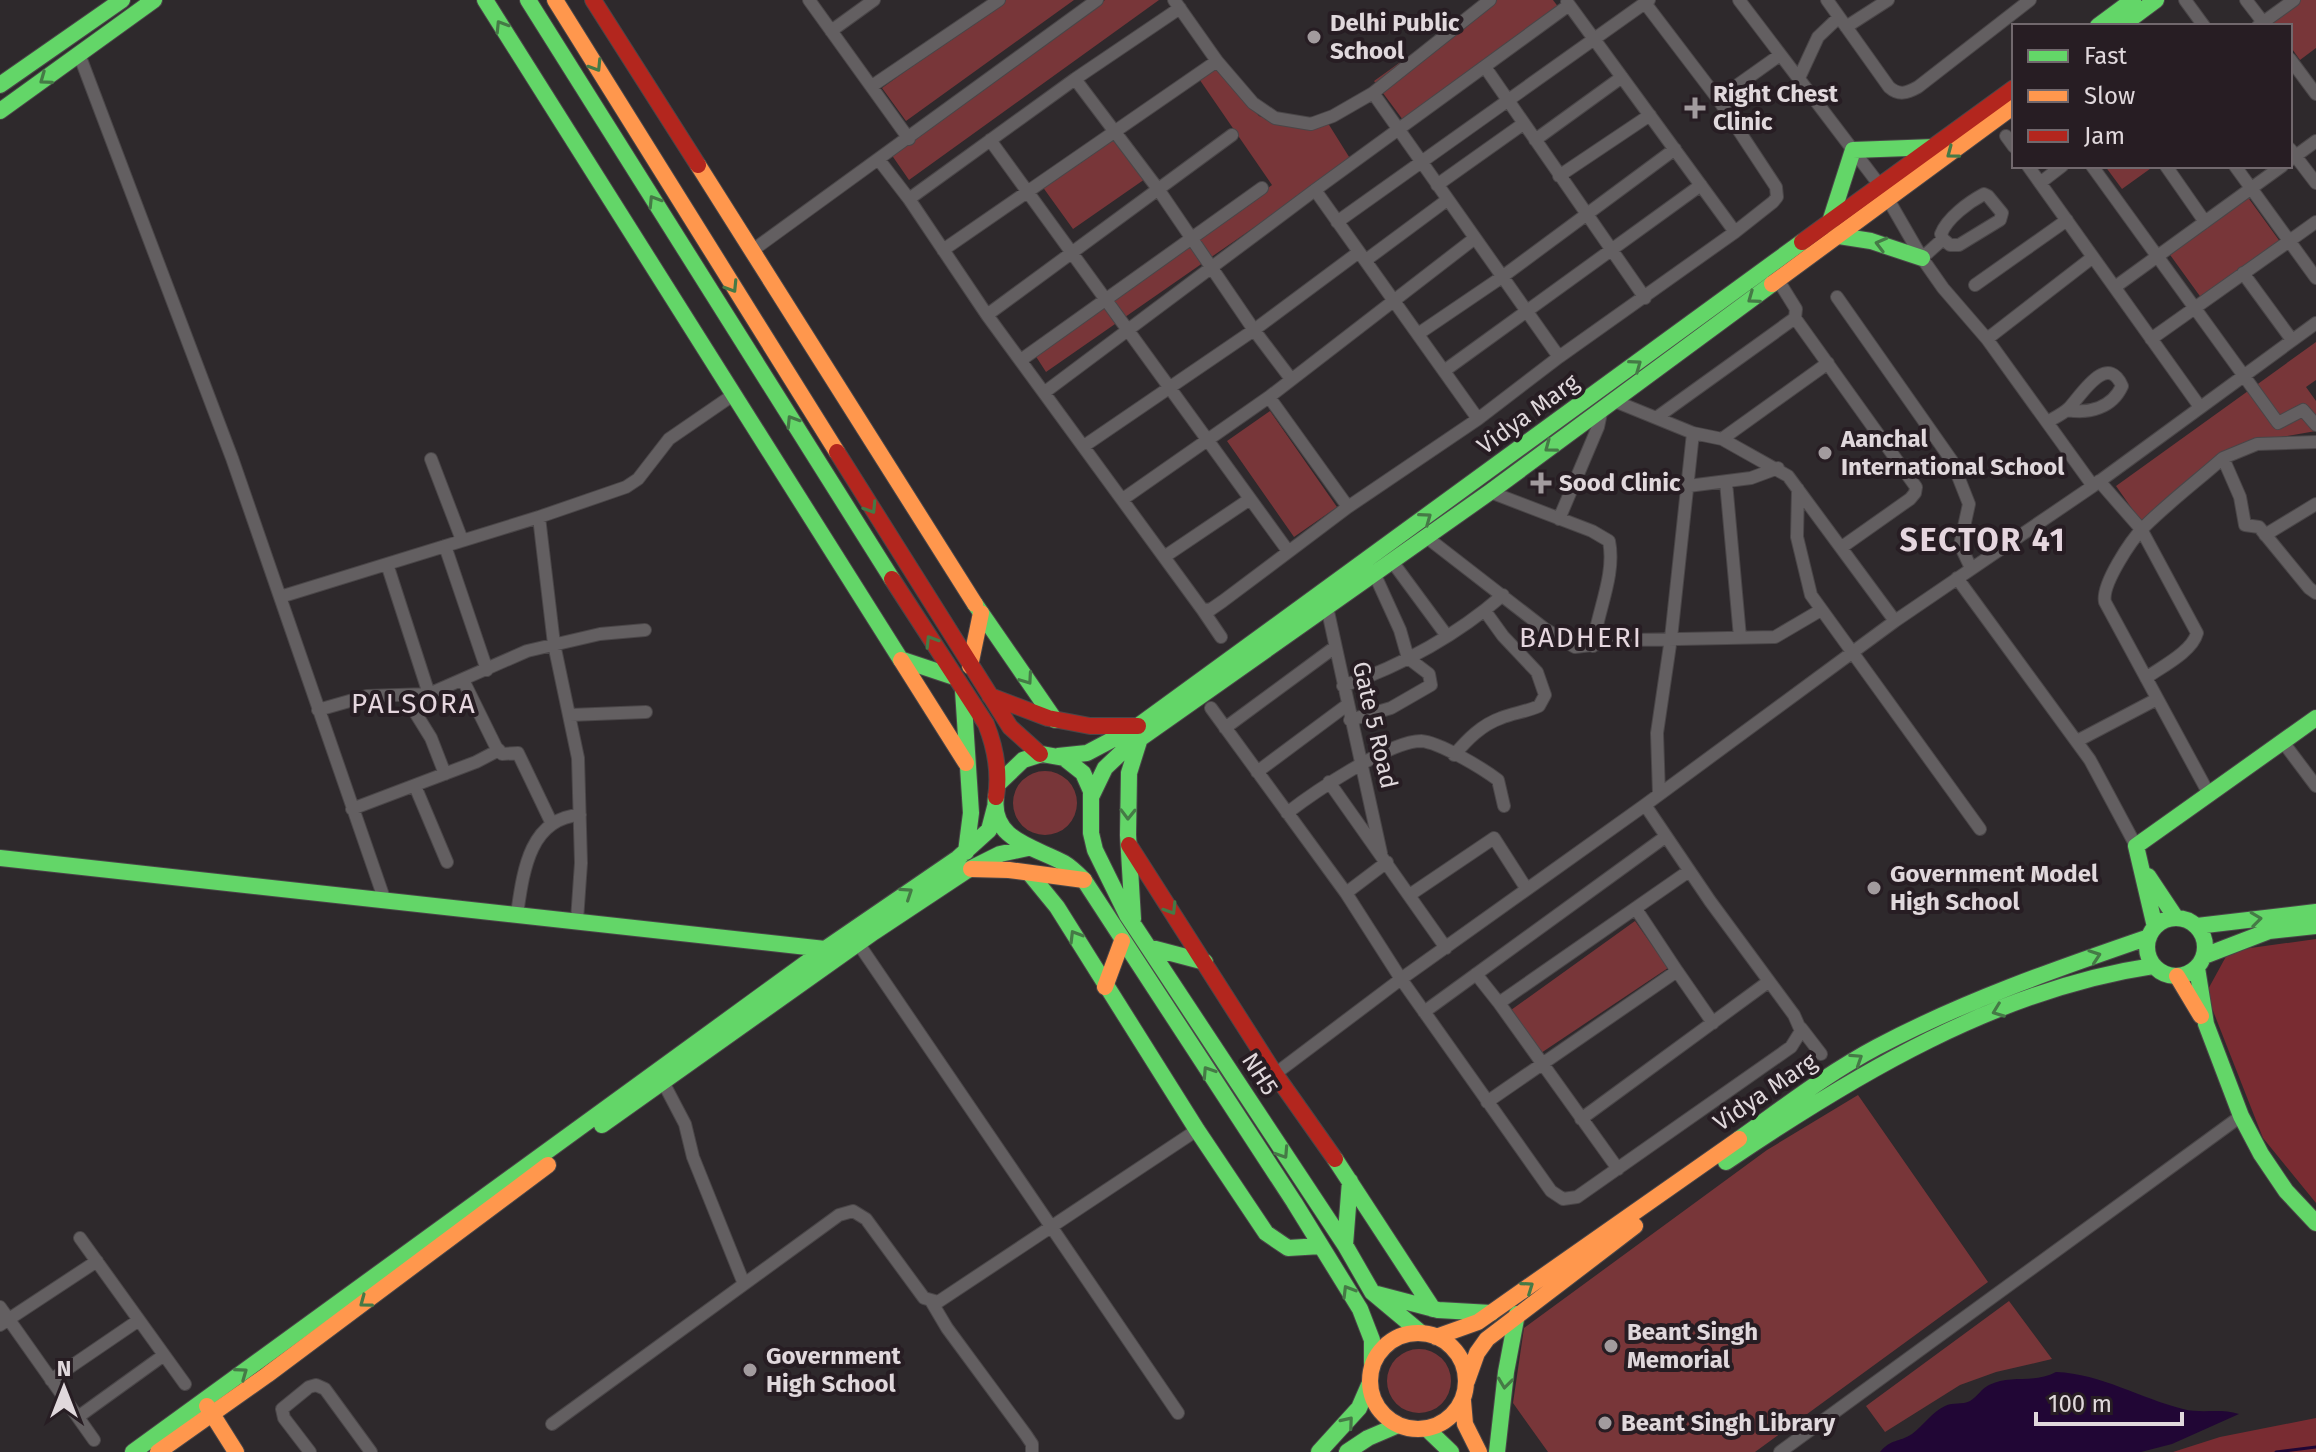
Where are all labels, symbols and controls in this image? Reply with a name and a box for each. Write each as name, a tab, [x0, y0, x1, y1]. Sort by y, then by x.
place label: Delhi Public School	[1330, 9, 1460, 65]
one-way arrow	[496, 21, 511, 35]
legend	[2012, 24, 2292, 168]
marker: Delhi Public School	[1305, 28, 1323, 46]
text: Fast	[2084, 42, 2127, 70]
one-way arrow	[586, 57, 601, 72]
one-way arrow	[39, 69, 54, 83]
place label: Right Chest Clinic	[1713, 80, 1839, 136]
text: Slow	[2084, 82, 2135, 110]
marker: Right Chest Clinic	[1684, 97, 1706, 119]
text: Jam	[2084, 122, 2125, 150]
one-way arrow	[1946, 144, 1960, 158]
one-way arrow	[648, 195, 663, 210]
one-way arrow	[1875, 237, 1889, 254]
one-way arrow	[723, 278, 738, 293]
one-way arrow	[1747, 289, 1762, 303]
one-way arrow	[1628, 360, 1642, 375]
street label: Vidya Marg	[1472, 368, 1585, 460]
one-way arrow	[786, 415, 801, 430]
place label: Aanchal International School	[1840, 425, 2065, 481]
one-way arrow	[1544, 437, 1559, 452]
marker: Aanchal International School	[1816, 444, 1834, 462]
place label: Sood Clinic	[1559, 469, 1681, 497]
marker: Sood Clinic	[1530, 472, 1552, 494]
one-way arrow	[861, 499, 876, 514]
one-way arrow	[1417, 513, 1431, 527]
district label: SECTOR 41	[1900, 521, 2067, 559]
district label: BADHERI	[1519, 621, 1643, 654]
one-way arrow	[925, 635, 940, 650]
street label: Gate 5 Road	[1347, 659, 1403, 791]
one-way arrow	[1017, 670, 1032, 684]
district label: PALSORA	[351, 687, 477, 720]
one-way arrow	[1119, 808, 1137, 821]
place label: Government Model High School	[1890, 860, 2099, 916]
marker: Government Model High School	[1865, 879, 1883, 897]
one-way arrow	[898, 888, 912, 903]
one-way arrow	[1161, 900, 1176, 915]
one-way arrow	[2250, 910, 2263, 927]
one-way arrow	[1069, 930, 1084, 945]
one-way arrow	[2087, 950, 2101, 966]
one-way arrow	[1992, 1001, 2006, 1018]
street label: Vidya Marg	[1708, 1047, 1822, 1137]
street label: NH5	[1236, 1048, 1284, 1100]
one-way arrow	[1848, 1054, 1863, 1069]
one-way arrow	[1203, 1066, 1218, 1081]
one-way arrow	[1273, 1145, 1288, 1159]
one-way arrow	[1520, 1282, 1534, 1297]
one-way arrow	[1343, 1285, 1358, 1300]
one-way arrow	[359, 1292, 373, 1306]
place label: Beant Singh Memorial	[1627, 1318, 1758, 1374]
marker: Beant Singh Memorial	[1602, 1337, 1620, 1355]
place label: Government High School	[766, 1342, 902, 1398]
north arrow	[24, 1348, 104, 1428]
text: N	[57, 1355, 71, 1382]
marker: Government High School	[741, 1361, 759, 1379]
one-way arrow	[233, 1369, 247, 1383]
scale bar	[2036, 1376, 2182, 1426]
one-way arrow	[1496, 1377, 1513, 1390]
text: 100 m	[2048, 1390, 2112, 1418]
place label: Beant Singh Library	[1621, 1409, 1836, 1437]
marker: Beant Singh Library	[1596, 1414, 1614, 1432]
one-way arrow	[1338, 1416, 1353, 1431]

